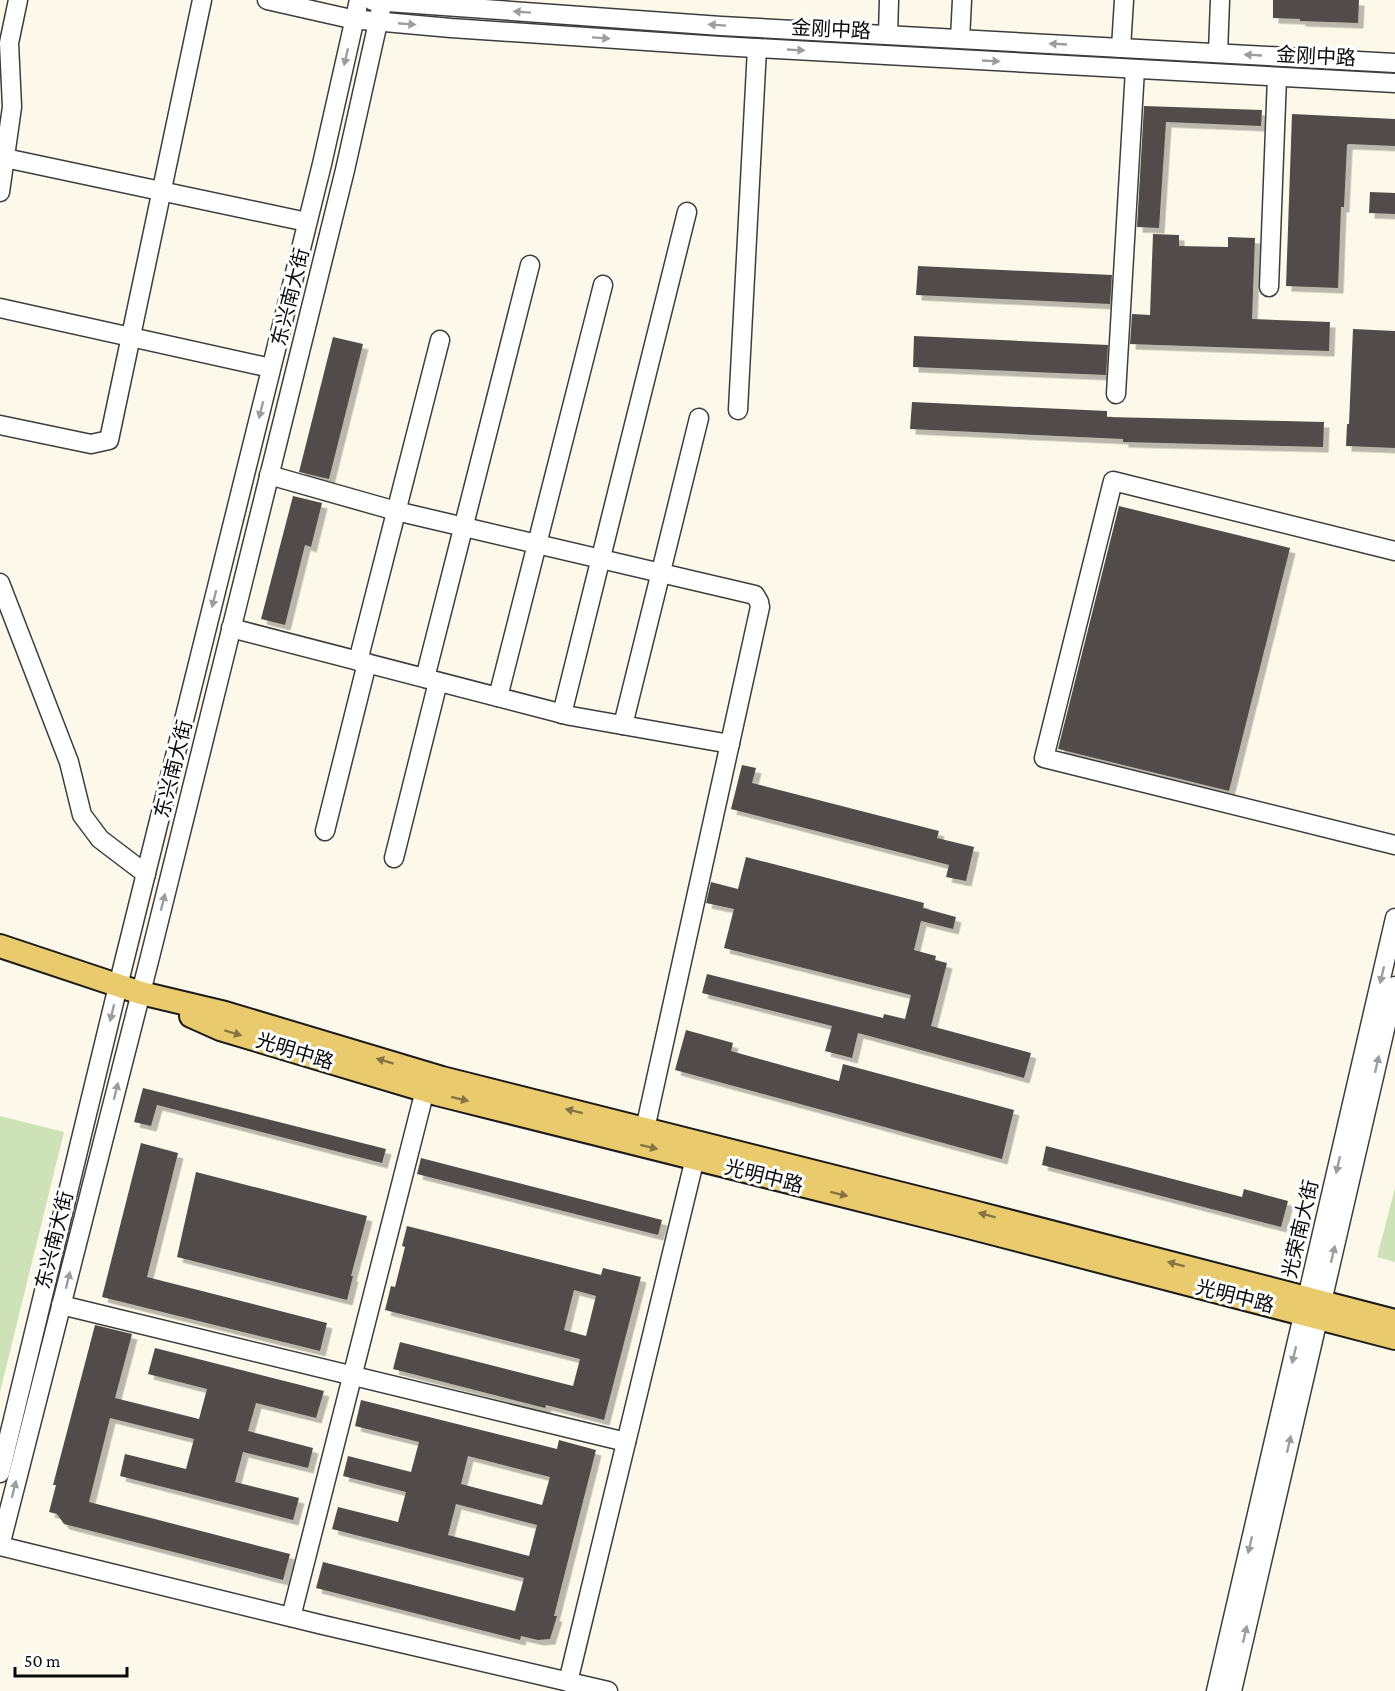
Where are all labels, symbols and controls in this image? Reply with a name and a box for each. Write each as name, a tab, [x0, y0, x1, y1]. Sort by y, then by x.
one-way arrow	[512, 7, 531, 17]
street label: 金刚中路	[790, 16, 872, 42]
one-way arrow	[397, 19, 416, 29]
one-way arrow	[707, 21, 726, 30]
one-way arrow	[592, 33, 611, 42]
one-way arrow	[1049, 40, 1068, 49]
street label: 金刚中路	[1275, 43, 1357, 69]
one-way arrow	[786, 45, 805, 55]
one-way arrow	[340, 48, 350, 66]
one-way arrow	[1243, 51, 1262, 60]
one-way arrow	[981, 56, 1000, 65]
street label: 东兴南大街	[267, 246, 313, 348]
one-way arrow	[255, 401, 265, 419]
one-way arrow	[209, 590, 218, 608]
street label: 东兴南大街	[150, 718, 196, 820]
one-way arrow	[159, 893, 169, 911]
one-way arrow	[1377, 965, 1386, 984]
one-way arrow	[106, 1004, 116, 1022]
one-way arrow	[224, 1029, 242, 1038]
street label: 光明中路	[254, 1029, 336, 1073]
one-way arrow	[1373, 1054, 1382, 1073]
one-way arrow	[376, 1056, 394, 1065]
one-way arrow	[111, 1082, 121, 1100]
one-way arrow	[451, 1095, 470, 1105]
one-way arrow	[565, 1106, 583, 1116]
one-way arrow	[640, 1142, 659, 1152]
one-way arrow	[1333, 1155, 1342, 1174]
street label: 光明中路	[723, 1156, 805, 1196]
street label: 光荣南大街	[1278, 1178, 1322, 1280]
street label: 东兴南大街	[31, 1189, 77, 1291]
one-way arrow	[829, 1190, 848, 1200]
one-way arrow	[978, 1210, 996, 1220]
one-way arrow	[1329, 1245, 1339, 1263]
one-way arrow	[1167, 1259, 1185, 1268]
one-way arrow	[63, 1271, 73, 1289]
street label: 光明中路	[1194, 1276, 1276, 1316]
one-way arrow	[1289, 1345, 1299, 1364]
one-way arrow	[1285, 1435, 1295, 1453]
one-way arrow	[10, 1480, 20, 1498]
one-way arrow	[1245, 1535, 1255, 1554]
one-way arrow	[1241, 1625, 1251, 1643]
scale bar	[15, 1640, 128, 1678]
text: 50 m	[24, 1651, 61, 1671]

